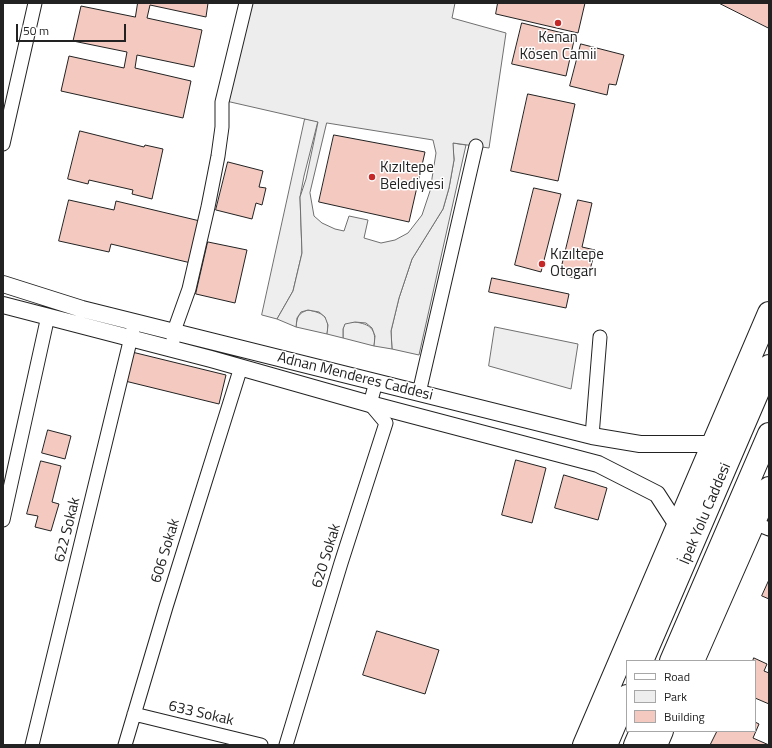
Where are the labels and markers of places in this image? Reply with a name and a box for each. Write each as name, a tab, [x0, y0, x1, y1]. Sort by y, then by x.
marker: Kenan Kösen Camii	[553, 18, 563, 28]
place label: Kenan Kösen Camii	[520, 29, 596, 64]
place label: Kızıltepe Belediyesi	[380, 159, 444, 194]
marker: Kızıltepe Belediyesi	[367, 172, 377, 182]
place label: Kızıltepe Otogarı	[550, 246, 604, 281]
marker: Kızıltepe Otogarı	[537, 259, 547, 269]

